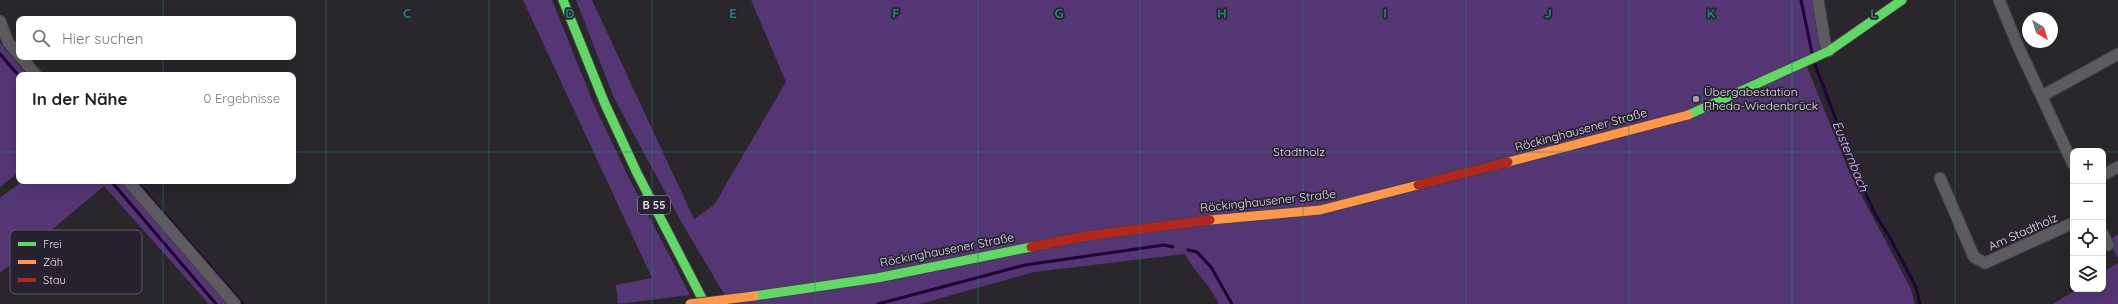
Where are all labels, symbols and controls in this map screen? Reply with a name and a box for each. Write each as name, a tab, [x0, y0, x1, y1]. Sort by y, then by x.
text: C	[403, 5, 411, 21]
text: D	[565, 5, 575, 21]
text: E	[729, 5, 737, 21]
text: F	[892, 5, 900, 21]
text: G	[1054, 5, 1064, 21]
text: H	[1217, 5, 1227, 21]
text: I	[1383, 5, 1387, 21]
text: J	[1544, 5, 1552, 21]
text: K	[1707, 5, 1716, 21]
text: L	[1870, 5, 1878, 21]
north arrow	[2022, 12, 2058, 48]
search box	[16, 16, 296, 60]
icon: search	[30, 27, 52, 49]
text: Hier suchen	[62, 29, 143, 48]
place label: Übergabestation Rheda-Wiedenbrück	[1704, 84, 1818, 113]
text: In der Nähe	[32, 88, 128, 109]
text: 0 Ergebnisse	[204, 90, 280, 106]
marker: Übergabestation Rheda-Wiedenbrück	[1691, 94, 1701, 104]
street label: Röckinghausener Straße	[1513, 105, 1649, 154]
water label: Eusternbach	[1830, 118, 1873, 194]
park label: Stadtholz	[1273, 144, 1325, 159]
map controls	[2070, 148, 2106, 292]
button: +	[2070, 148, 2106, 184]
button: −	[2070, 184, 2106, 220]
street label: Röckinghausener Straße	[1199, 186, 1337, 215]
road number: B 55	[638, 196, 670, 214]
street label: Am Stadtholz	[1986, 210, 2060, 253]
button: locate	[2070, 220, 2106, 256]
street label: Röckinghausener Straße	[879, 229, 1015, 270]
legend	[10, 230, 142, 294]
text: Frei	[43, 237, 62, 251]
text: Zäh	[43, 255, 63, 269]
button: layers	[2070, 256, 2106, 292]
text: Stau	[43, 273, 66, 287]

